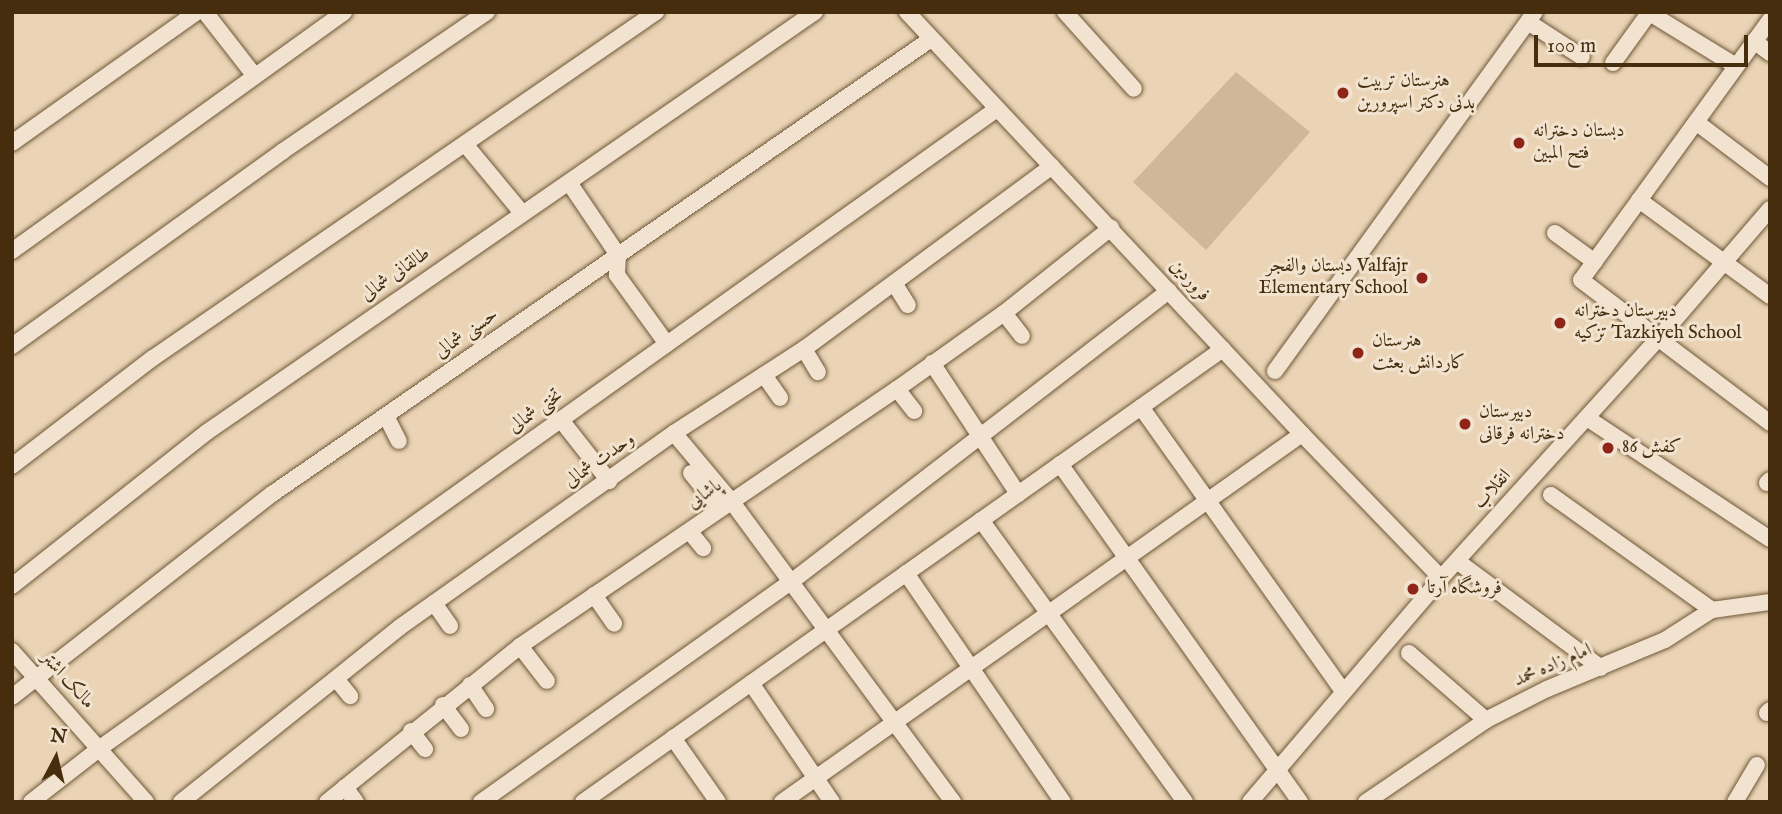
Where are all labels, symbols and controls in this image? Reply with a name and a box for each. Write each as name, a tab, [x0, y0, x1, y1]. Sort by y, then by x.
scale bar	[1537, 21, 1750, 65]
text: 100 m	[1547, 33, 1596, 60]
place label: هنرستان تربیت بدنی دکتر اسپرورین	[1357, 71, 1475, 115]
marker: هنرستان تربیت بدنی دکتر اسپرورین	[1335, 85, 1351, 101]
place label: دبستان دخترانه فتح المبین	[1533, 121, 1624, 165]
marker: دبستان دخترانه فتح المبین	[1511, 135, 1527, 151]
street label: طالقانی شمالی	[357, 243, 435, 307]
street label: فروردین	[1164, 255, 1214, 307]
place label: دبستان والفجر Valfajr Elementary School	[1259, 256, 1408, 300]
marker: دبستان والفجر Valfajr Elementary School	[1414, 270, 1430, 286]
place label: دبیرستان دخترانه تزكيه Tazkiyeh School	[1574, 301, 1742, 345]
street label: حسنی شمالی	[431, 304, 503, 364]
marker: دبیرستان دخترانه تزكيه Tazkiyeh School	[1552, 315, 1568, 331]
place label: هنرستان کاردانش بعثت	[1372, 331, 1466, 375]
marker: هنرستان کاردانش بعثت	[1350, 345, 1366, 361]
street label: تختی شمالی	[504, 385, 568, 439]
place label: دبیرستان دخترانه فرقانی	[1479, 402, 1565, 446]
marker: دبیرستان دخترانه فرقانی	[1457, 416, 1473, 432]
street label: وحدت شمالی	[560, 428, 640, 494]
place label: کفش 86	[1622, 437, 1682, 459]
marker: کفش 86	[1600, 440, 1616, 456]
street label: انقلاب	[1469, 465, 1517, 515]
street label: پاشایی	[683, 475, 727, 515]
place label: فروشگاه آرتا	[1427, 578, 1502, 600]
marker: فروشگاه آرتا	[1405, 581, 1421, 597]
street label: امام زاده محمد	[1510, 639, 1596, 693]
street label: مالک اشتر	[35, 648, 99, 714]
north arrow	[21, 723, 91, 793]
text: N	[49, 724, 68, 750]

